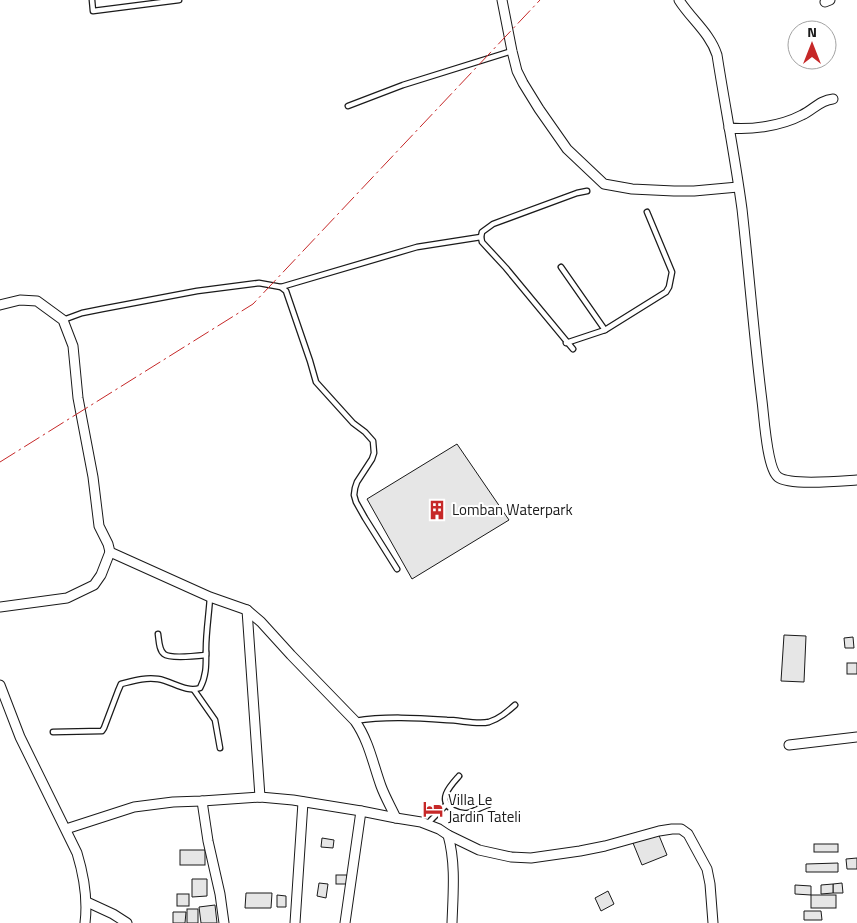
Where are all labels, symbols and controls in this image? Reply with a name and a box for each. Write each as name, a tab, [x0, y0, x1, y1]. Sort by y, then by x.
north arrow	[787, 20, 837, 70]
text: N	[807, 21, 817, 42]
place label: Lomban Waterpark	[452, 498, 573, 521]
building icon: Lomban Waterpark	[426, 499, 448, 521]
place label: Villa Le Jardin Tateli	[448, 788, 521, 828]
hotel icon: Villa Le Jardin Tateli	[422, 798, 444, 820]

